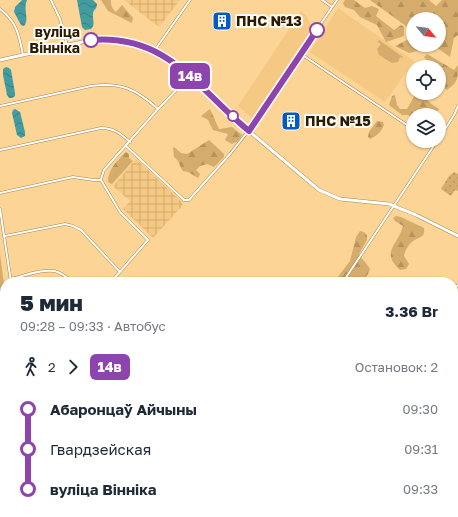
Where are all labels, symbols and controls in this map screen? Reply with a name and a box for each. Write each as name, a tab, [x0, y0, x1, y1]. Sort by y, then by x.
building icon: ПНС №13	[211, 10, 233, 32]
place label: ПНС №13	[236, 12, 302, 29]
north arrow	[406, 12, 446, 52]
map controls	[406, 12, 446, 148]
unlabelled marker	[309, 22, 325, 38]
place label: вуліца Вінніка	[29, 23, 80, 56]
marker: вуліца Вінніка	[83, 32, 99, 48]
button: locate	[406, 60, 446, 100]
line badge: 14в	[167, 63, 213, 89]
text: 14в	[178, 67, 202, 84]
button: layers	[406, 108, 446, 148]
unlabelled marker	[227, 110, 239, 122]
building icon: ПНС №15	[280, 110, 302, 132]
place label: ПНС №15	[305, 112, 371, 129]
text: 5 мин	[20, 289, 83, 316]
text: 3.36 Br	[385, 302, 438, 320]
text: 09:28 – 09:33 · Автобус	[20, 318, 166, 334]
icon: walk	[20, 356, 42, 378]
icon: forward	[62, 356, 84, 378]
text: 14в	[98, 358, 122, 375]
text: 2	[48, 359, 56, 375]
text: Остановок: 2	[355, 359, 438, 375]
text: Абаронцаў Айчыны	[50, 400, 197, 418]
text: 09:30	[403, 401, 438, 417]
text: Гвардзейская	[50, 440, 151, 458]
text: 09:31	[404, 441, 438, 457]
text: вуліца Вінніка	[50, 480, 156, 498]
text: 09:33	[403, 481, 438, 497]

